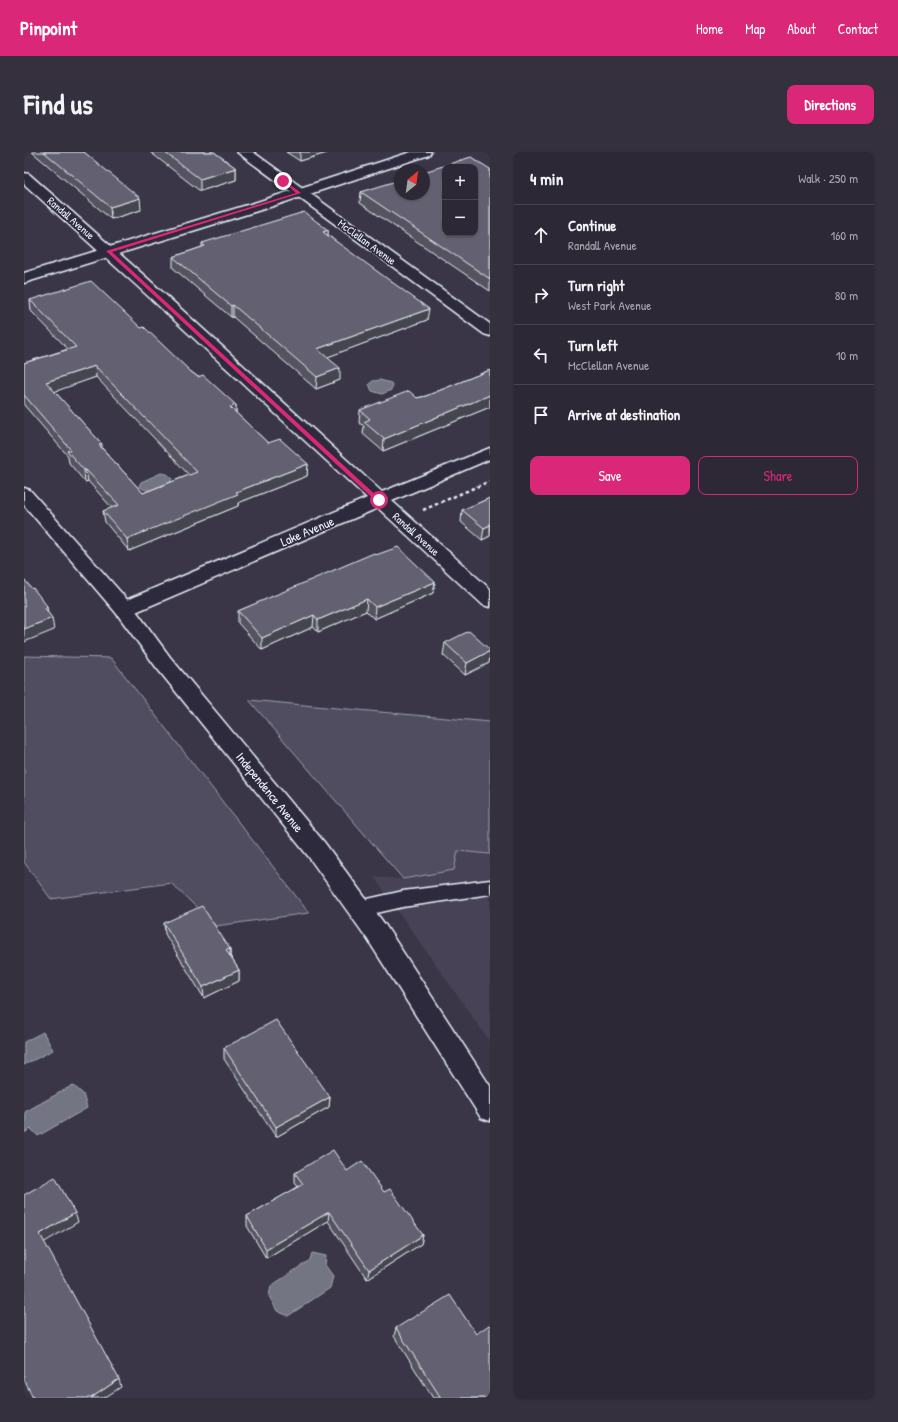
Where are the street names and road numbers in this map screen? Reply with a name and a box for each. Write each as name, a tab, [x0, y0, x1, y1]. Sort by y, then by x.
street label: Randall Avenue	[45, 194, 98, 243]
street label: McClellan Avenue	[335, 216, 399, 268]
street label: Randall Avenue	[390, 509, 443, 559]
street label: Lake Avenue	[277, 512, 337, 550]
street label: Independence Avenue	[232, 748, 308, 836]

